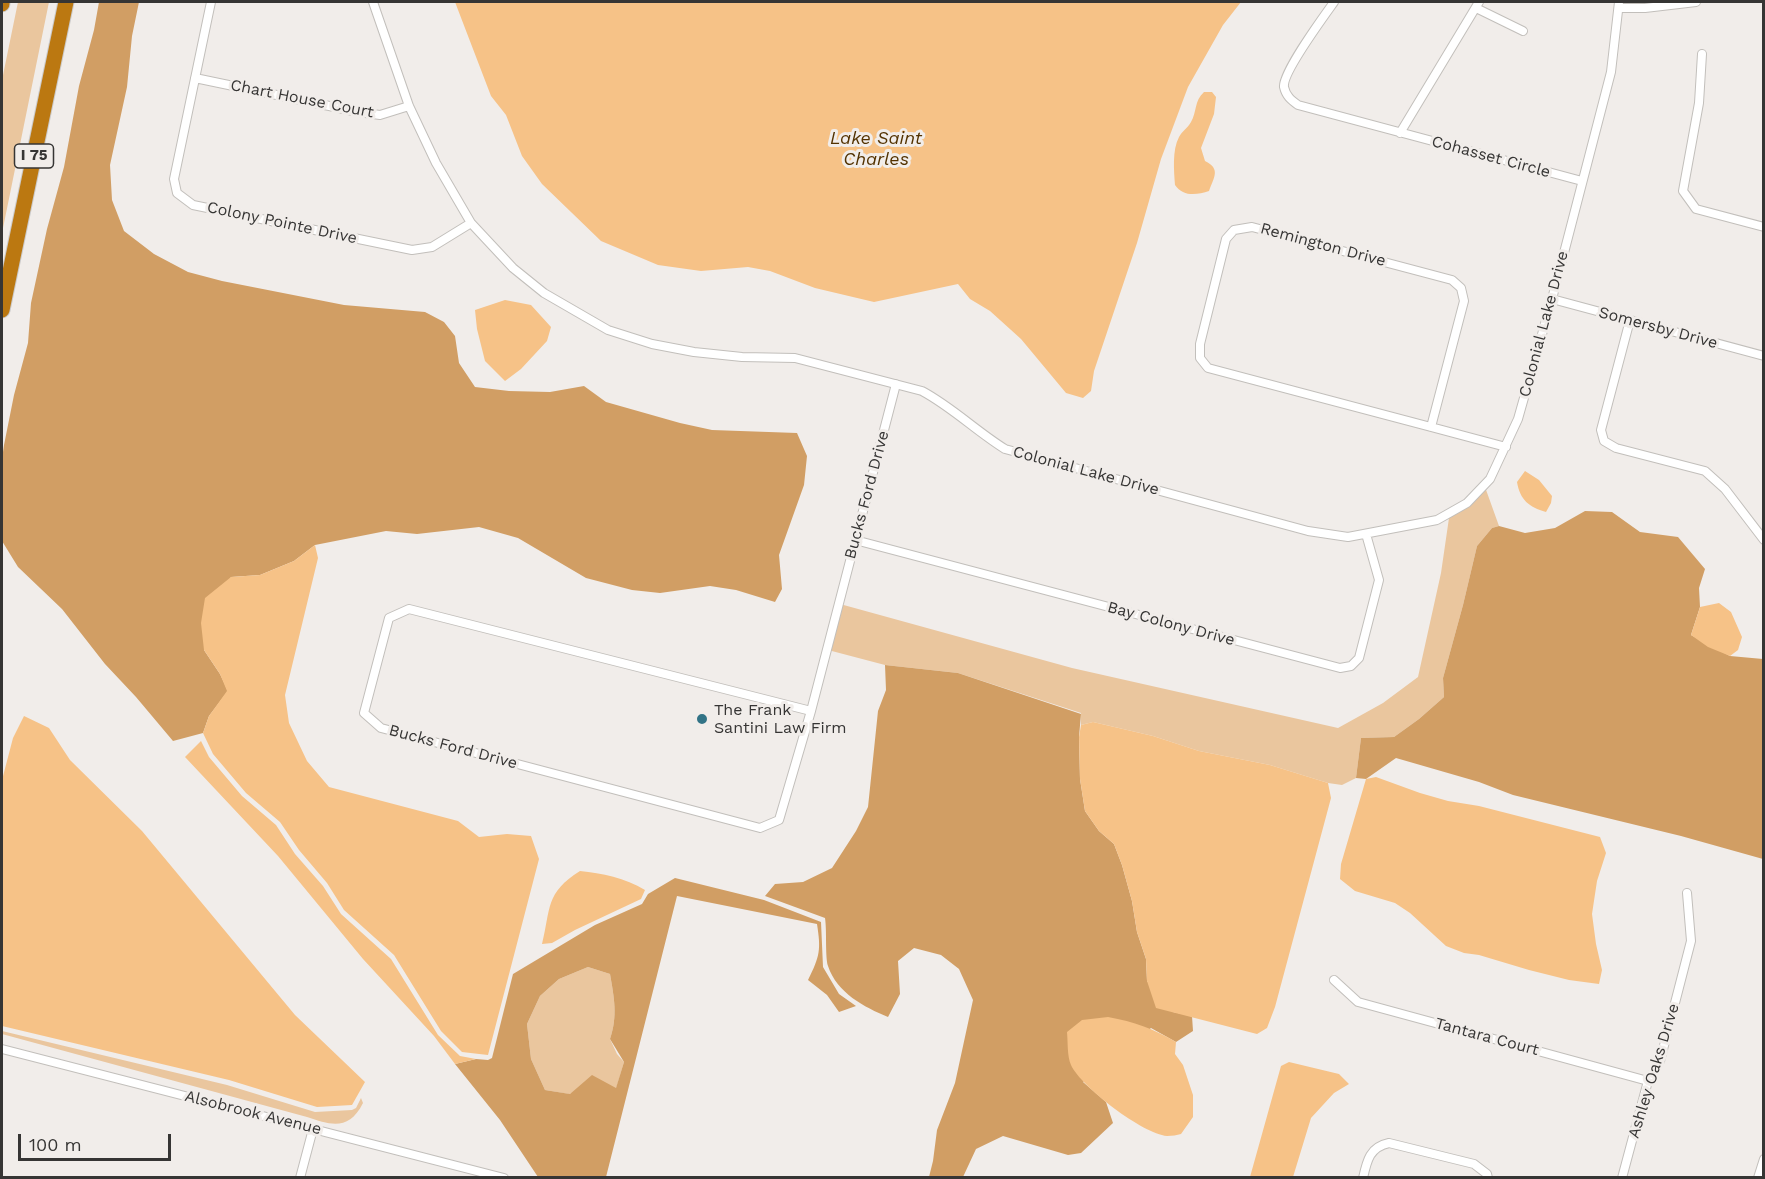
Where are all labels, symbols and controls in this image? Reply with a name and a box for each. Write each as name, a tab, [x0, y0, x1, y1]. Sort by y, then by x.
street label: Chart House Court	[229, 76, 375, 122]
water label: Lake Saint Charles	[830, 128, 922, 170]
street label: Cohasset Circle	[1430, 132, 1552, 182]
road number: I 75	[15, 144, 54, 168]
street label: Colony Pointe Drive	[205, 198, 359, 248]
street label: Remington Drive	[1258, 219, 1388, 271]
street label: Colonial Lake Drive	[1515, 249, 1573, 399]
street label: Somersby Drive	[1596, 303, 1720, 353]
street label: Bucks Ford Drive	[841, 429, 893, 561]
street label: Colonial Lake Drive	[1011, 442, 1161, 500]
street label: Bay Colony Drive	[1105, 598, 1237, 650]
place label: The Frank Santini Law Firm	[714, 700, 847, 738]
marker: The Frank Santini Law Firm	[695, 712, 709, 726]
street label: Bucks Ford Drive	[387, 721, 519, 773]
street label: Ashley Oaks Drive	[1624, 1001, 1684, 1141]
street label: Tantara Court	[1433, 1014, 1541, 1060]
street label: Alsobrook Avenue	[183, 1087, 323, 1139]
scale bar	[21, 1122, 174, 1160]
text: 100 m	[29, 1134, 82, 1155]

